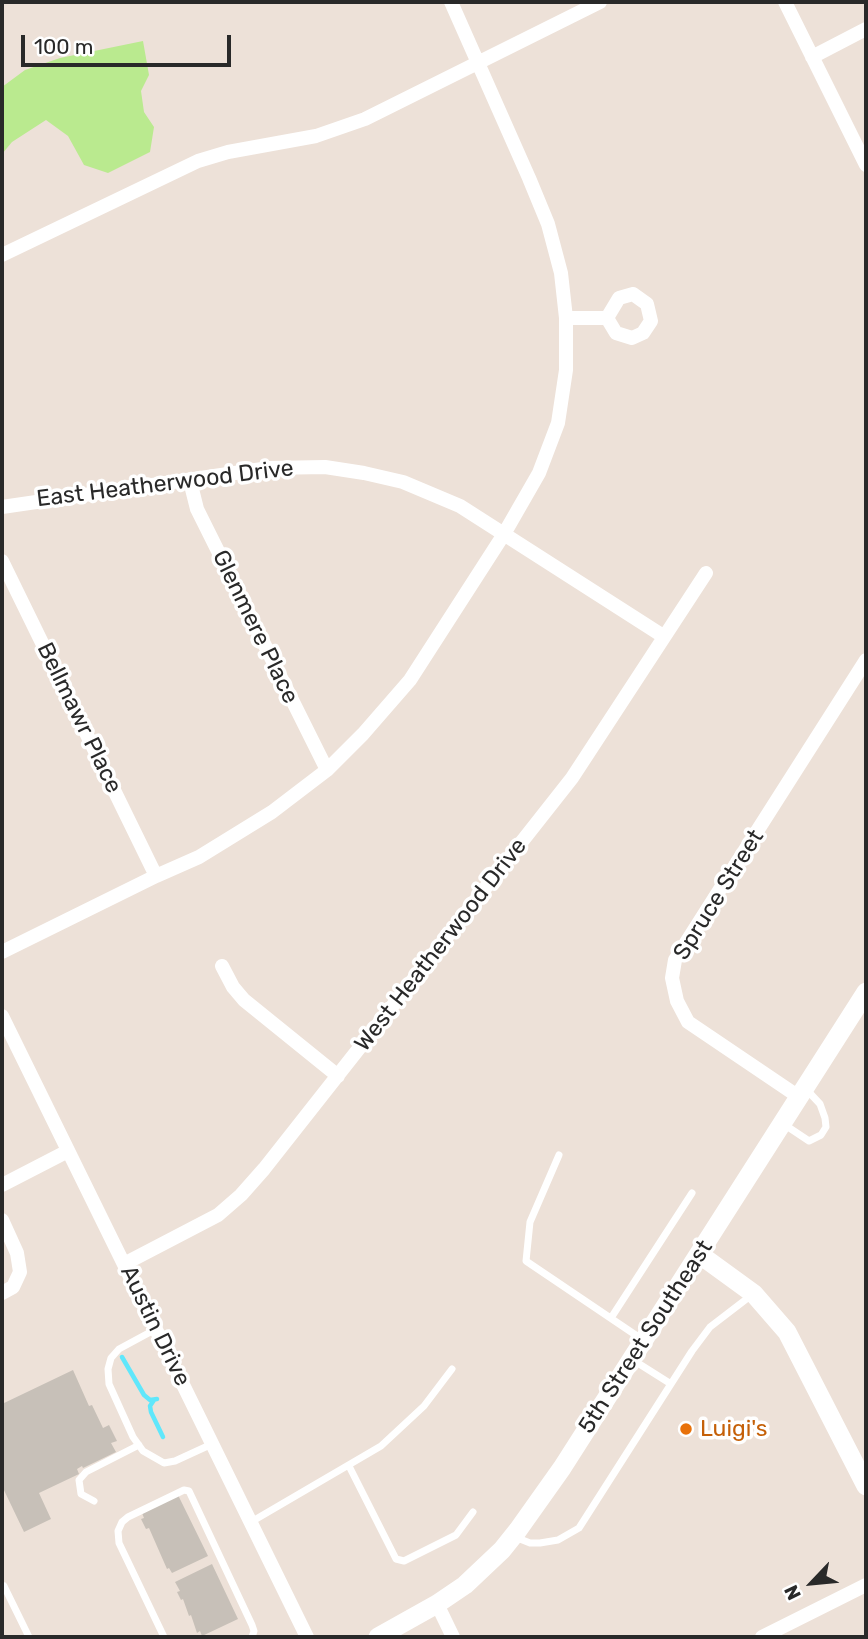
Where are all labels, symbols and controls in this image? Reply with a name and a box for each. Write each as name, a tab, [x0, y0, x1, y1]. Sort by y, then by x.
scale bar	[24, 21, 234, 65]
text: 100 m	[34, 34, 93, 59]
street label: East Heatherwood Drive	[35, 455, 295, 513]
street label: Glenmere Place	[206, 546, 304, 708]
street label: Bellmawr Place	[31, 638, 127, 798]
street label: Spruce Street	[668, 825, 770, 965]
street label: West Heatherwood Drive	[349, 833, 533, 1057]
street label: 5th Street Southeast	[573, 1235, 719, 1439]
street label: Austin Drive	[114, 1261, 196, 1391]
place label: Luigi's	[700, 1415, 768, 1443]
marker: Luigi's	[678, 1421, 694, 1437]
north arrow	[777, 1548, 847, 1618]
text: N	[779, 1581, 806, 1604]

